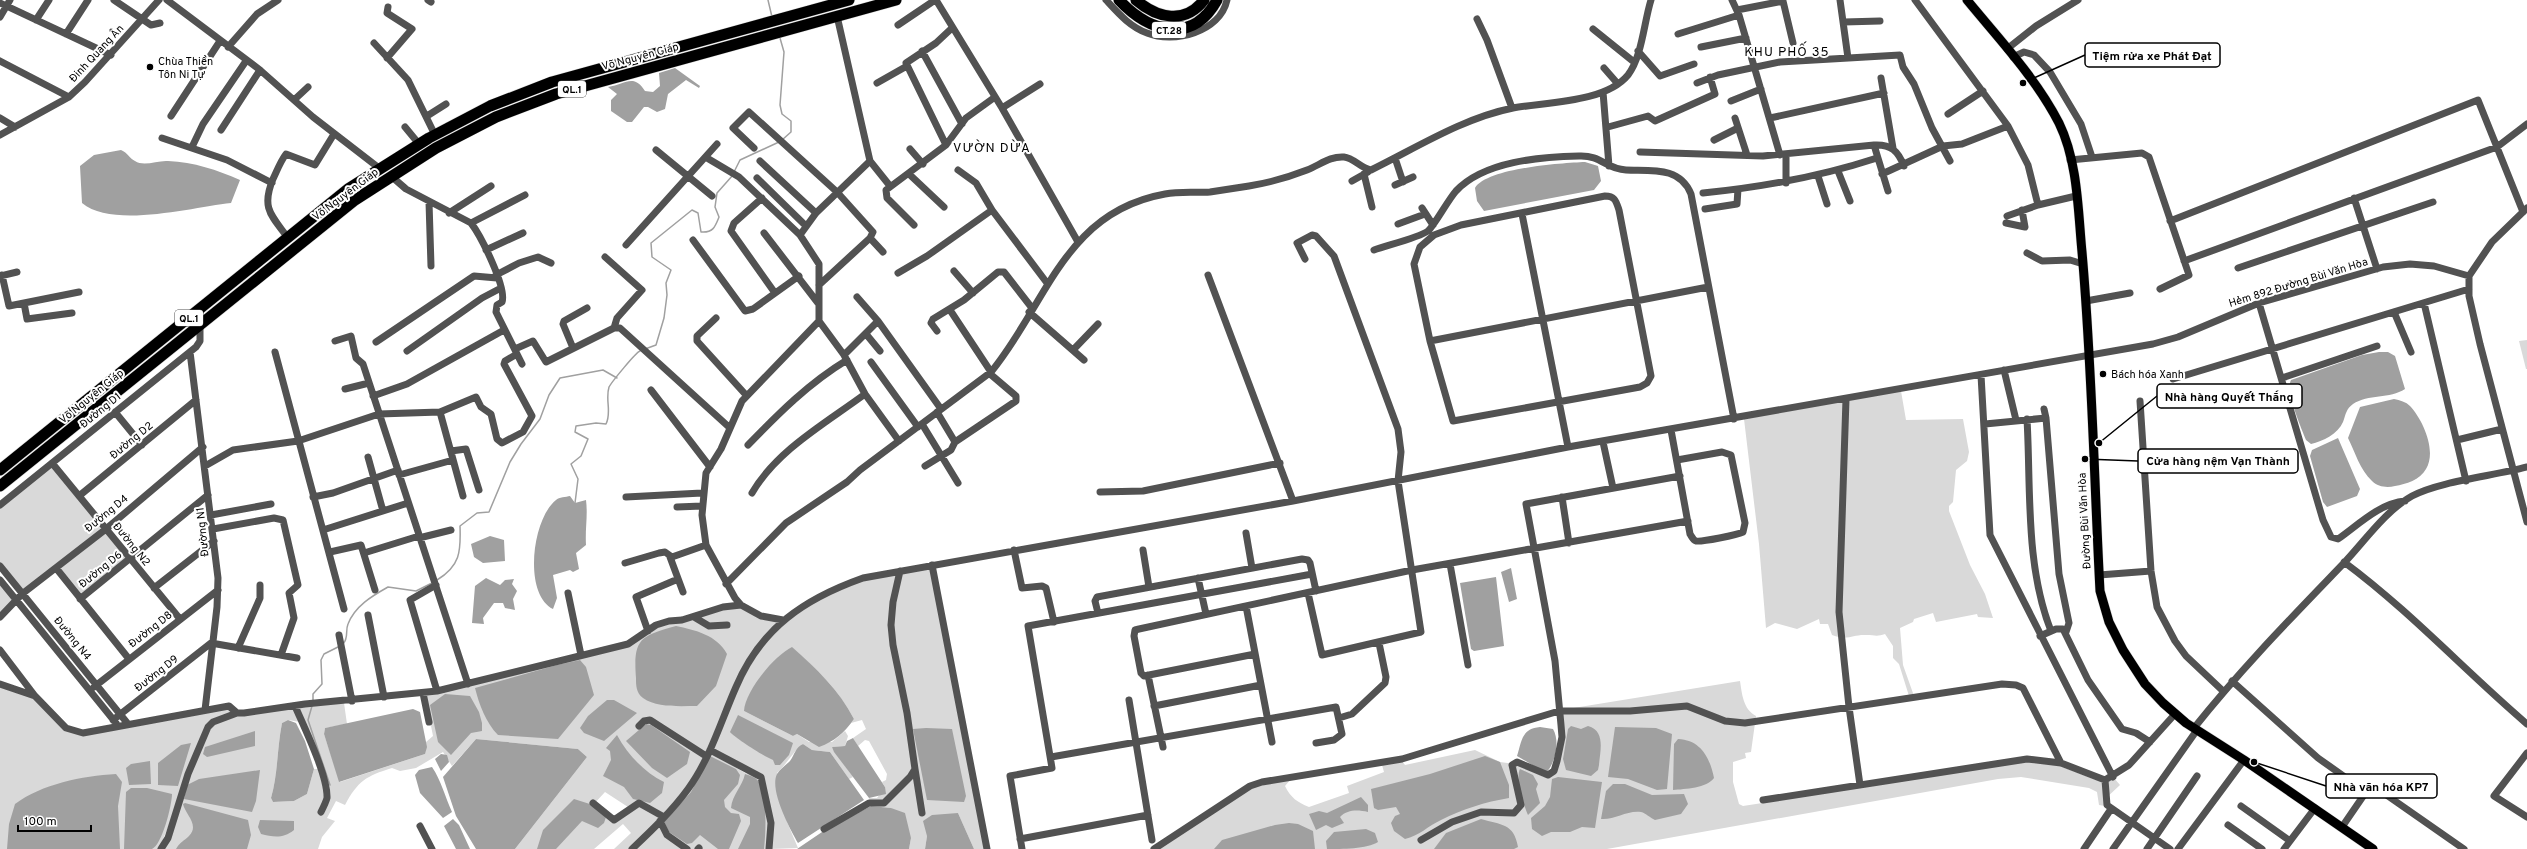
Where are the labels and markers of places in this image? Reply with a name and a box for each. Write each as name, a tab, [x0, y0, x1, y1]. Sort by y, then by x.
callout: Tiệm rửa xe Phát Đạt	[2085, 43, 2220, 67]
place label: Chùa Thiền Tôn Ni Tự	[158, 55, 213, 82]
marker: Chùa Thiền Tôn Ni Tự	[145, 62, 155, 72]
place label: Bách hóa Xanh	[2111, 368, 2184, 382]
marker: Bách hóa Xanh	[2098, 369, 2108, 379]
callout: Nhà hàng Quyết Thắng	[2157, 384, 2302, 408]
callout: Cửa hàng nệm Vạn Thành	[2138, 449, 2298, 473]
callout: Nhà văn hóa KP7	[2326, 774, 2437, 798]

